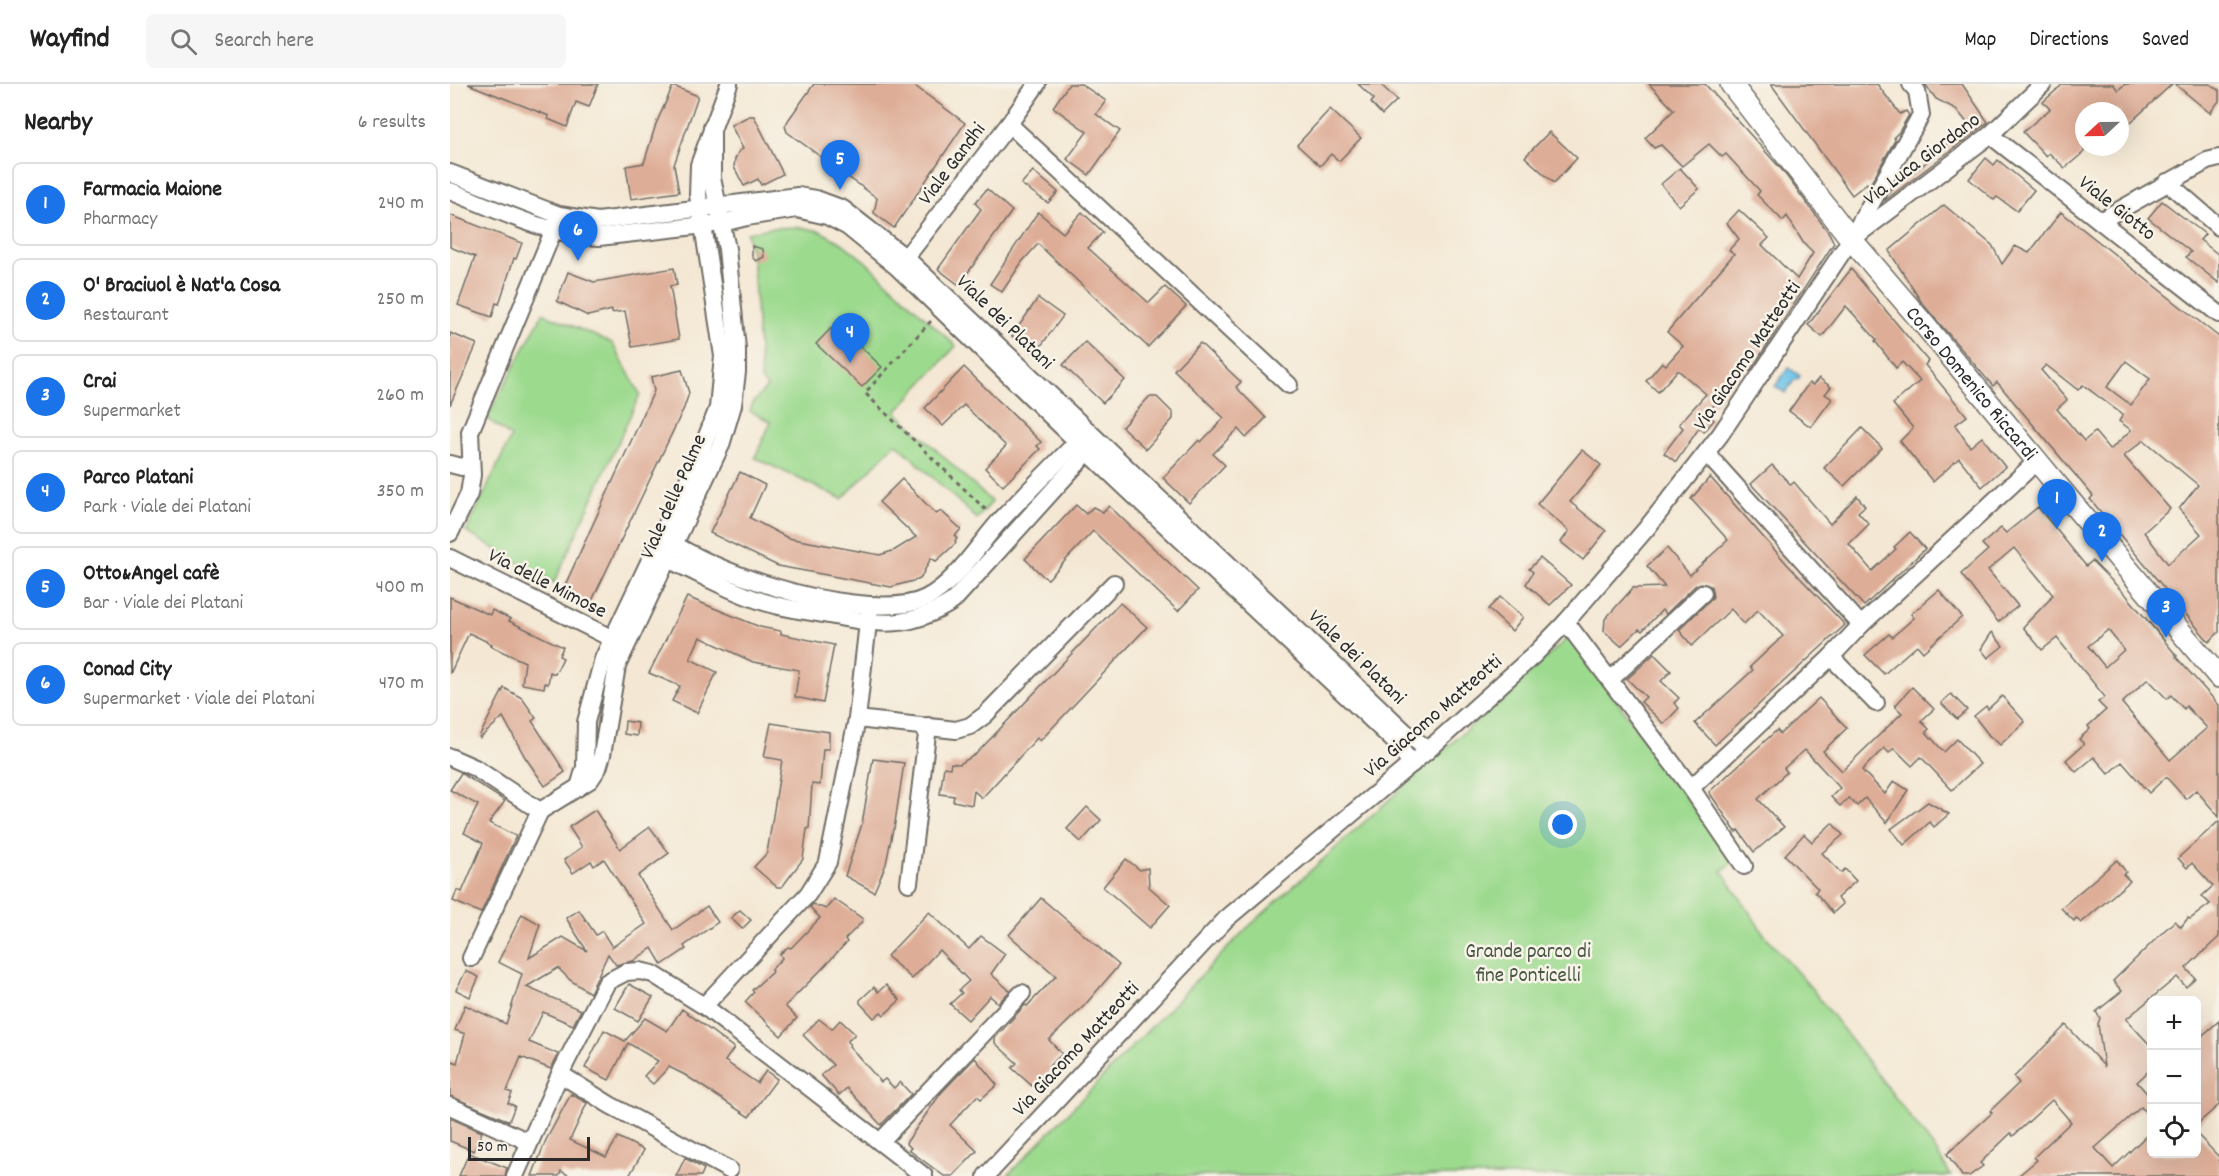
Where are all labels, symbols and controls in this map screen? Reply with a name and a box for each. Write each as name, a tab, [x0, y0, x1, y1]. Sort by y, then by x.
search box	[146, 14, 566, 68]
text: Wayfind	[30, 21, 110, 61]
icon: search	[167, 25, 200, 58]
text: Search here	[215, 26, 314, 57]
text: Map	[1965, 26, 1996, 56]
text: Directions	[2029, 26, 2109, 56]
text: Saved	[2142, 26, 2189, 56]
north arrow	[2075, 102, 2129, 156]
text: Nearby	[24, 105, 92, 142]
street label: Via Luca Giordano	[1858, 106, 1988, 214]
text: 6 results	[358, 109, 426, 137]
street label: Viale Gandhi	[912, 117, 994, 212]
pin: 5	[820, 141, 860, 190]
street label: Viale Giotto	[2071, 169, 2161, 249]
text: Farmacia Maione	[83, 175, 222, 206]
text: 1	[43, 190, 48, 218]
text: 240 m	[378, 190, 424, 218]
text: Pharmacy	[83, 206, 157, 234]
pin: 6	[558, 212, 598, 261]
street label: Viale dei Platani	[948, 269, 1060, 378]
text: O' Braciuol è Nat'a Cosa	[83, 271, 280, 302]
street label: Via Giacomo Matteotti	[1687, 276, 1810, 438]
text: 2	[41, 286, 50, 314]
text: 250 m	[377, 286, 424, 314]
street label: Corso Domenico Riccardi	[1897, 301, 2043, 469]
text: Restaurant	[83, 302, 169, 330]
pin: 4	[830, 314, 870, 363]
text: Crai	[83, 367, 116, 398]
text: 3	[41, 382, 50, 410]
text: 260 m	[376, 382, 424, 410]
text: Supermarket	[83, 398, 181, 426]
street label: Viale delle Palme	[634, 430, 716, 565]
text: Parco Platani	[83, 463, 193, 494]
text: 4	[41, 478, 50, 506]
text: 350 m	[377, 478, 424, 506]
pin: 1	[2038, 480, 2076, 529]
text: Park · Viale dei Platani	[83, 494, 251, 522]
pin: 2	[2082, 512, 2122, 562]
street label: Via delle Mimose	[482, 542, 611, 627]
text: Otto&Angel cafè	[83, 559, 220, 590]
text: 5	[41, 574, 50, 602]
text: 400 m	[376, 574, 424, 602]
pin: 3	[2146, 588, 2186, 638]
text: Bar · Viale dei Platani	[83, 590, 243, 618]
street label: Viale dei Platani	[1300, 604, 1412, 713]
street label: Via Giacomo Matteotti	[1358, 648, 1510, 786]
text: Conad City	[83, 655, 171, 686]
text: 6	[41, 670, 50, 698]
text: 470 m	[379, 670, 424, 698]
text: Supermarket · Viale dei Platani	[83, 686, 315, 714]
your location	[1548, 810, 1577, 839]
park label: Grande parco di fine Ponticelli	[1465, 938, 1591, 992]
street label: Via Giacomo Matteotti	[1007, 976, 1148, 1124]
map controls	[2147, 996, 2201, 1158]
button: +	[2147, 996, 2201, 1050]
button: −	[2147, 1050, 2201, 1104]
button: locate	[2147, 1104, 2201, 1158]
scale bar	[468, 1134, 590, 1162]
text: 50 m	[477, 1136, 508, 1159]

